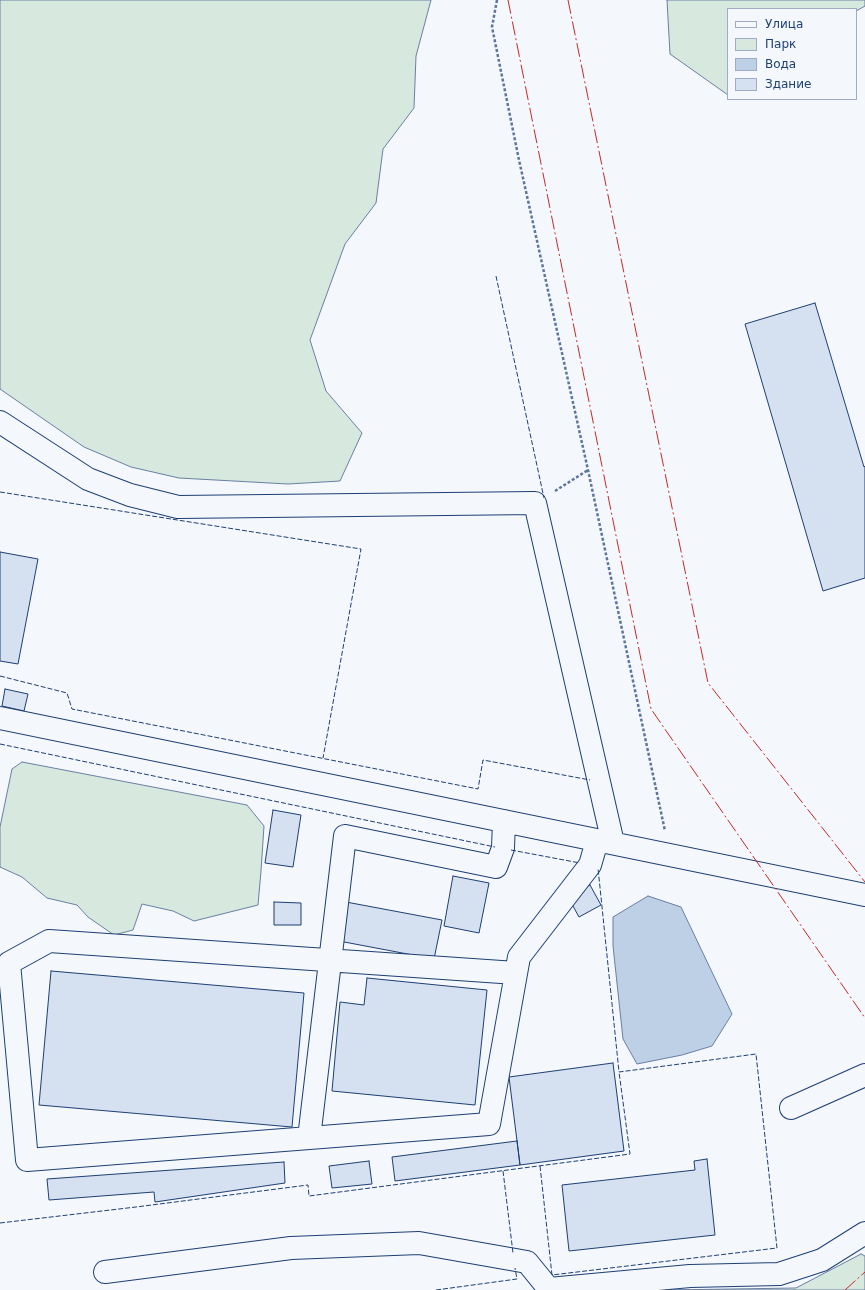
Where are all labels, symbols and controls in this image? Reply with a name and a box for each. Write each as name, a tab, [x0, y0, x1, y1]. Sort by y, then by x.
legend	[727, 8, 857, 100]
text: Улица	[765, 17, 803, 31]
text: Парк	[765, 37, 796, 51]
text: Вода	[765, 57, 796, 71]
text: Здание	[765, 77, 811, 91]

